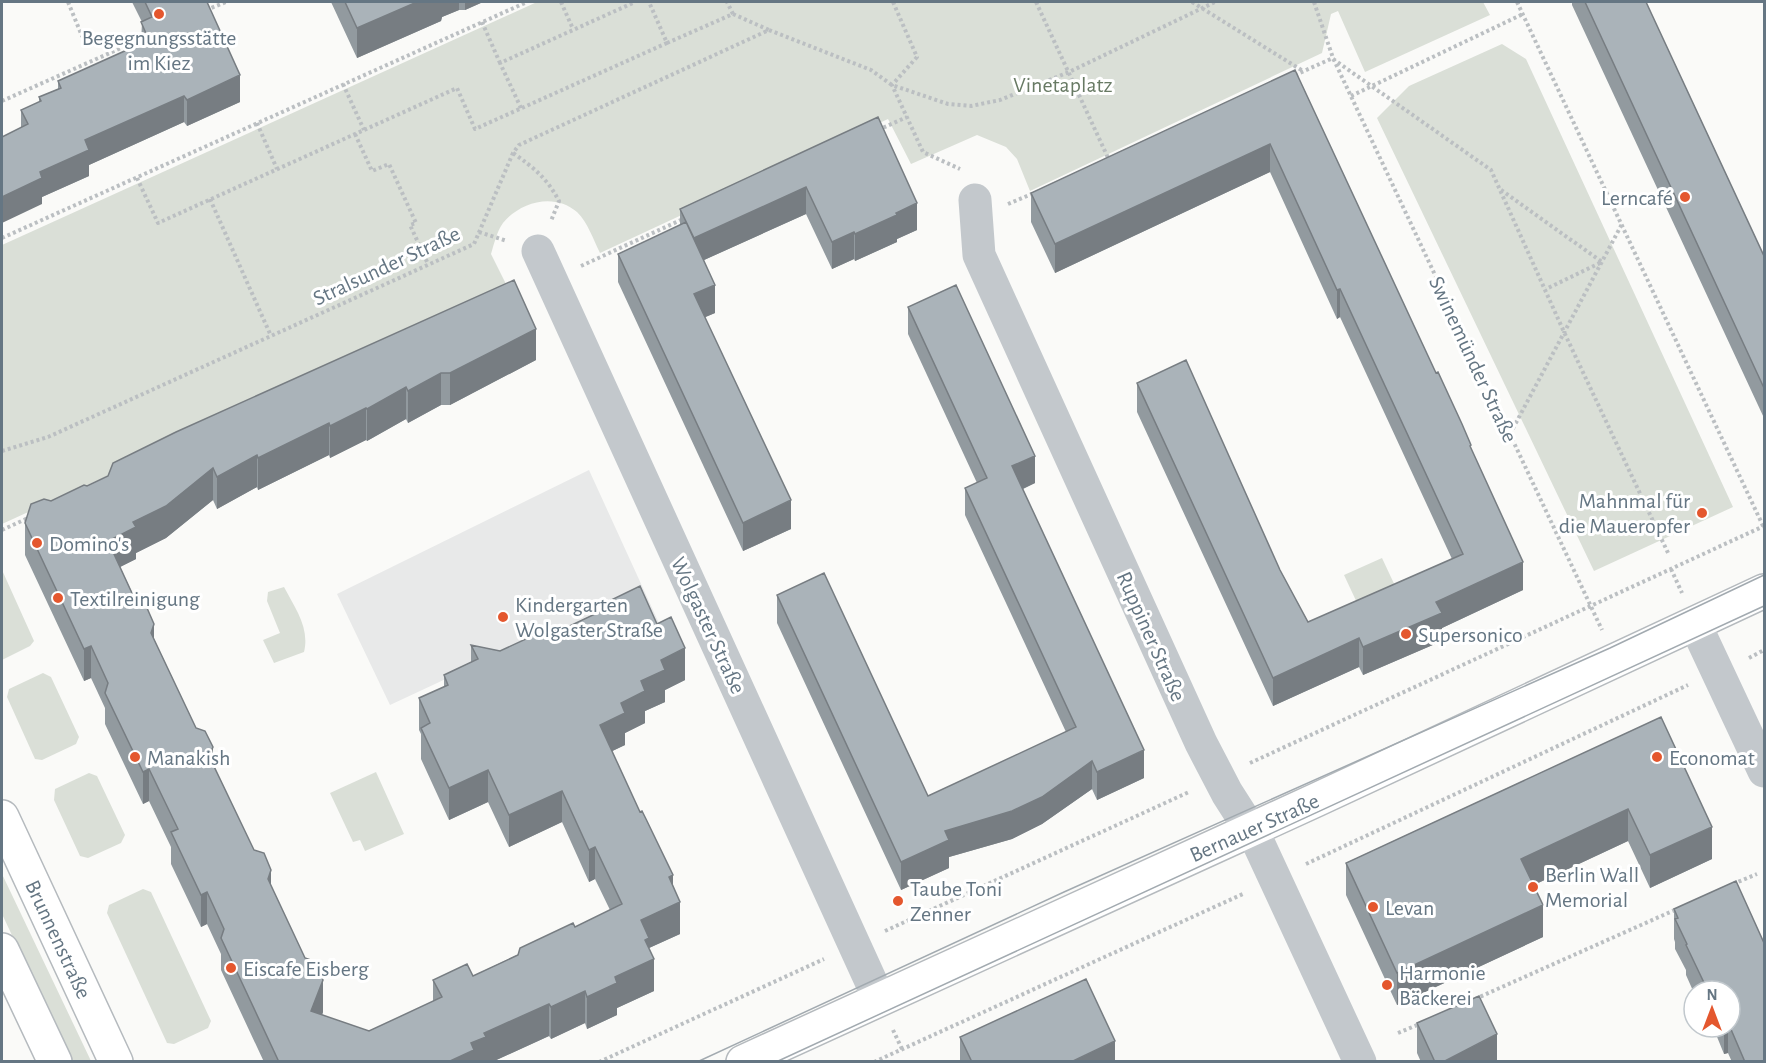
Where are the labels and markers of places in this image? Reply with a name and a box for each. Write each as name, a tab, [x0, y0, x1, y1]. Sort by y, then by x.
marker: Begegnungsstätte im Kiez	[152, 7, 166, 21]
place label: Begegnungsstätte im Kiez	[82, 27, 236, 74]
place label: Lerncafé	[1601, 187, 1673, 209]
marker: Lerncafé	[1678, 190, 1692, 204]
place label: Mahnmal für die Maueropfer	[1559, 490, 1690, 537]
marker: Mahnmal für die Maueropfer	[1695, 506, 1709, 520]
place label: Domino's	[49, 533, 129, 555]
marker: Domino's	[30, 536, 44, 550]
place label: Textilreinigung	[70, 588, 200, 610]
marker: Textilreinigung	[51, 591, 65, 605]
place label: Kindergarten Wolgaster Straße	[515, 594, 663, 641]
marker: Kindergarten Wolgaster Straße	[496, 610, 510, 624]
place label: Supersonico	[1418, 624, 1523, 646]
marker: Supersonico	[1399, 627, 1413, 641]
place label: Manakish	[147, 747, 231, 769]
place label: Economat	[1669, 747, 1755, 769]
marker: Manakish	[128, 750, 142, 764]
marker: Economat	[1650, 750, 1664, 764]
place label: Berlin Wall Memorial	[1545, 864, 1639, 911]
place label: Taube Toni Zenner	[910, 878, 1002, 925]
marker: Berlin Wall Memorial	[1526, 880, 1540, 894]
marker: Taube Toni Zenner	[891, 894, 905, 908]
place label: Levan	[1385, 897, 1434, 919]
marker: Levan	[1366, 900, 1380, 914]
place label: Eiscafe Eisberg	[243, 958, 369, 980]
marker: Eiscafe Eisberg	[224, 961, 238, 975]
place label: Harmonie Bäckerei	[1399, 962, 1486, 1009]
marker: Harmonie Bäckerei	[1380, 978, 1394, 992]

